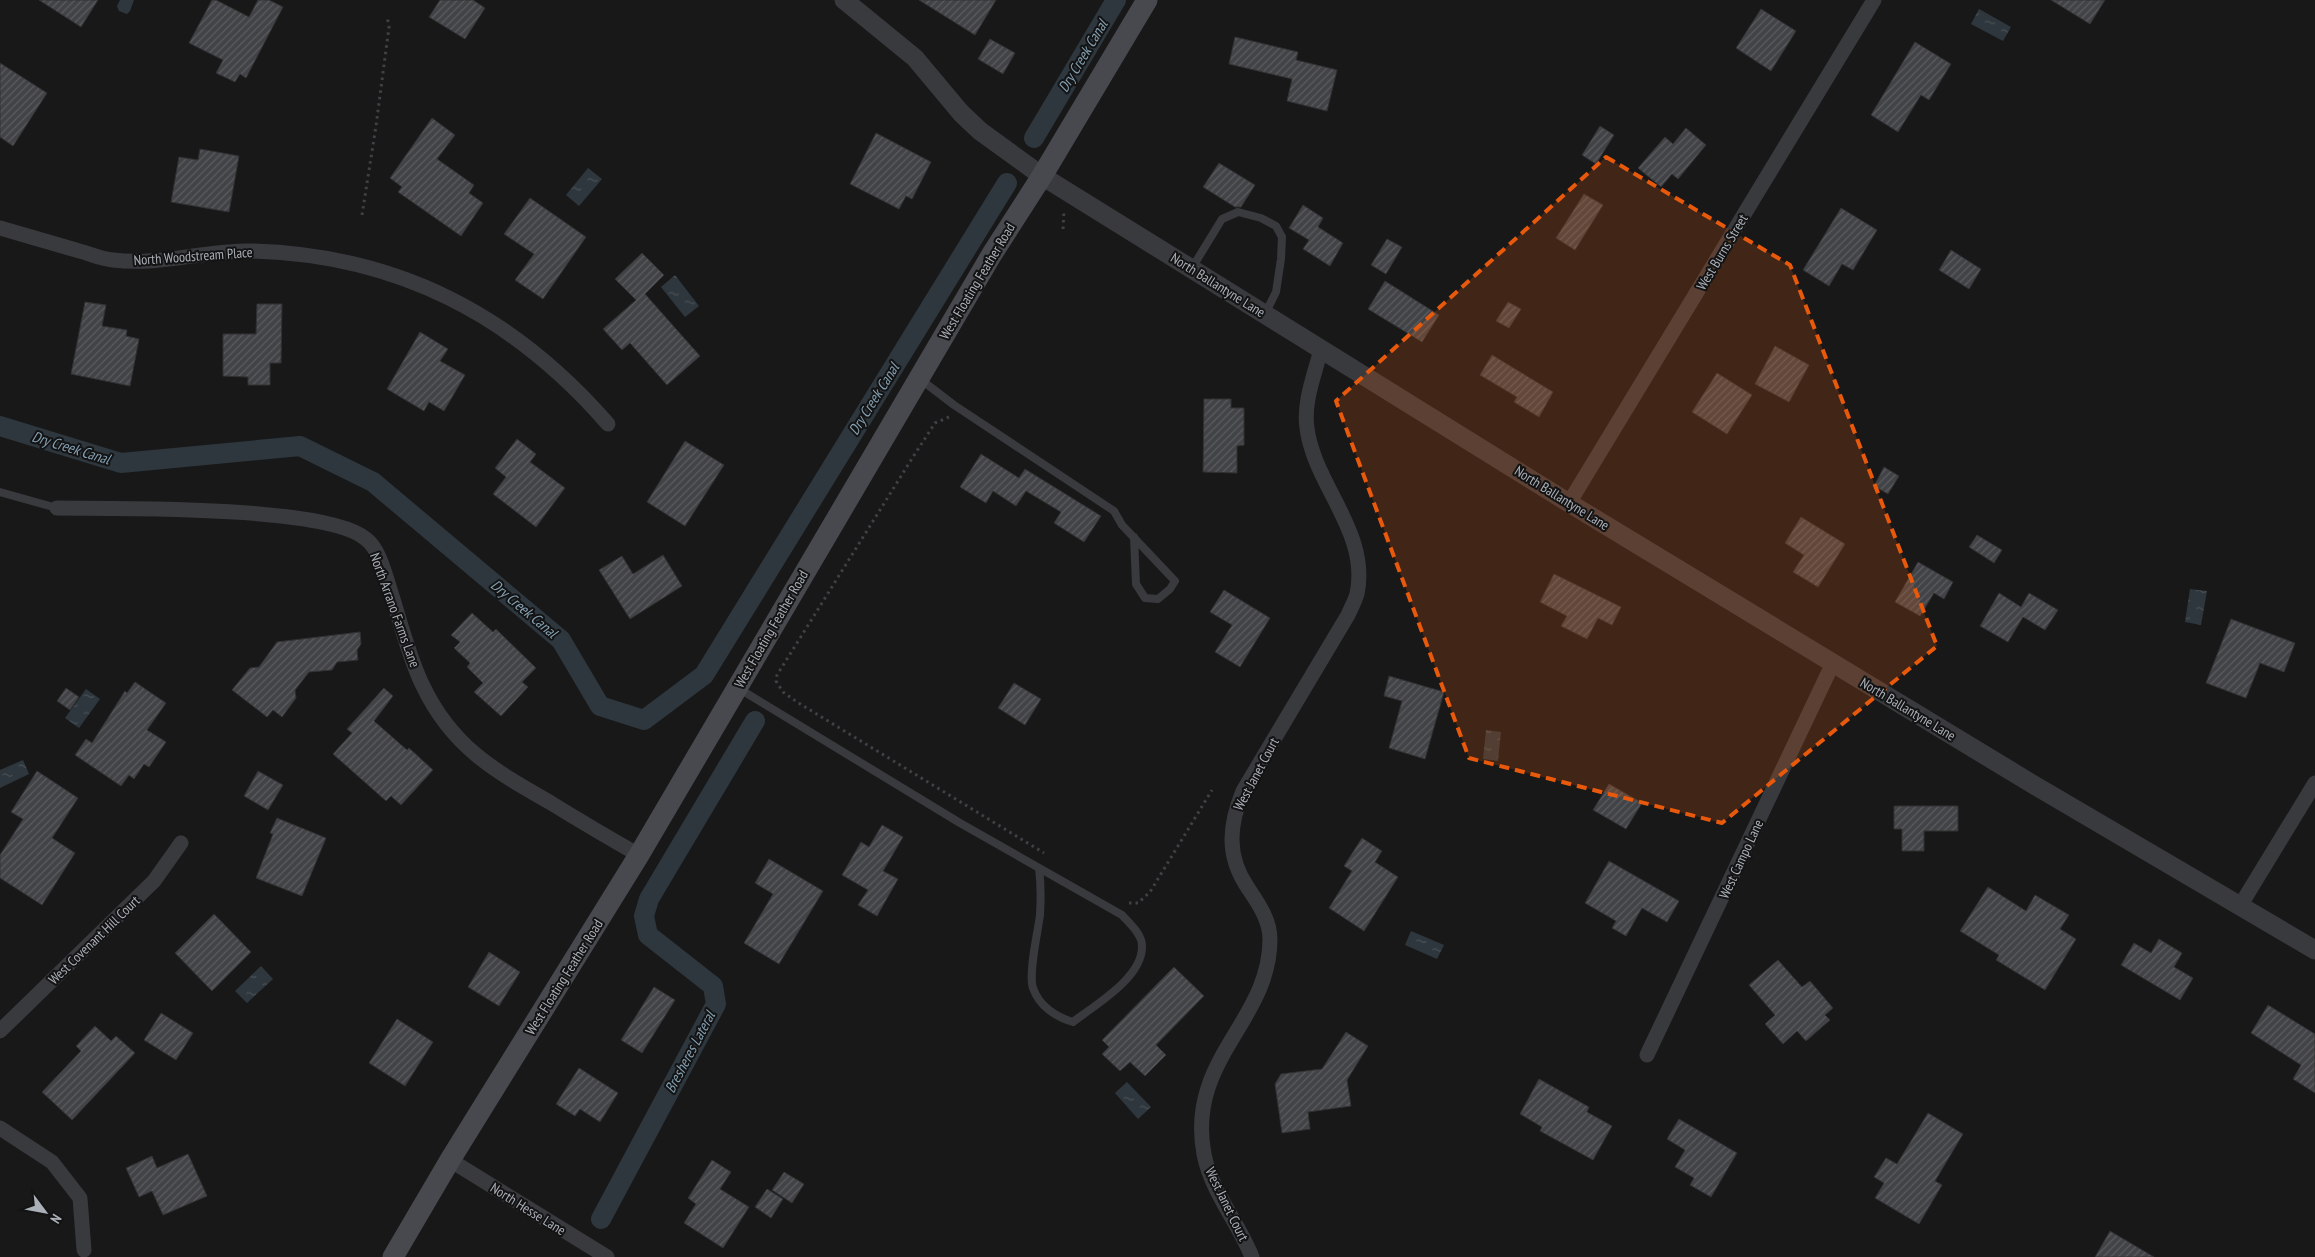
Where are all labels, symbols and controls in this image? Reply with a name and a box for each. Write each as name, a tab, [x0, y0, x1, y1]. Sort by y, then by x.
water label: Dry Creek Canal	[1054, 15, 1112, 95]
street label: West Burns Street	[1692, 211, 1752, 293]
street label: West Floating Feather Road	[935, 220, 1019, 342]
street label: North Woodstream Place	[133, 243, 253, 269]
street label: North Ballantyne Lane	[1167, 249, 1269, 321]
water label: Dry Creek Canal	[844, 358, 904, 438]
water label: Dry Creek Canal	[30, 427, 114, 469]
street label: North Ballantyne Lane	[1511, 462, 1613, 534]
street label: North Arrano Farms Lane	[366, 550, 424, 670]
street label: West Floating Feather Road	[730, 567, 812, 691]
water label: Dry Creek Canal	[487, 575, 563, 643]
street label: North Ballantyne Lane	[1857, 673, 1959, 745]
street label: West Janet Court	[1229, 734, 1283, 814]
street label: West Campo Lane	[1715, 816, 1767, 902]
street label: West Covenant Hill Court	[44, 892, 144, 988]
street label: West Floating Feather Road	[521, 916, 607, 1038]
water label: Bresheres Lateral	[660, 1006, 720, 1096]
street label: West Janet Court	[1201, 1164, 1253, 1244]
street label: North Hesse Lane	[487, 1179, 569, 1239]
north arrow	[20, 1187, 70, 1237]
text: N	[46, 1211, 66, 1227]

